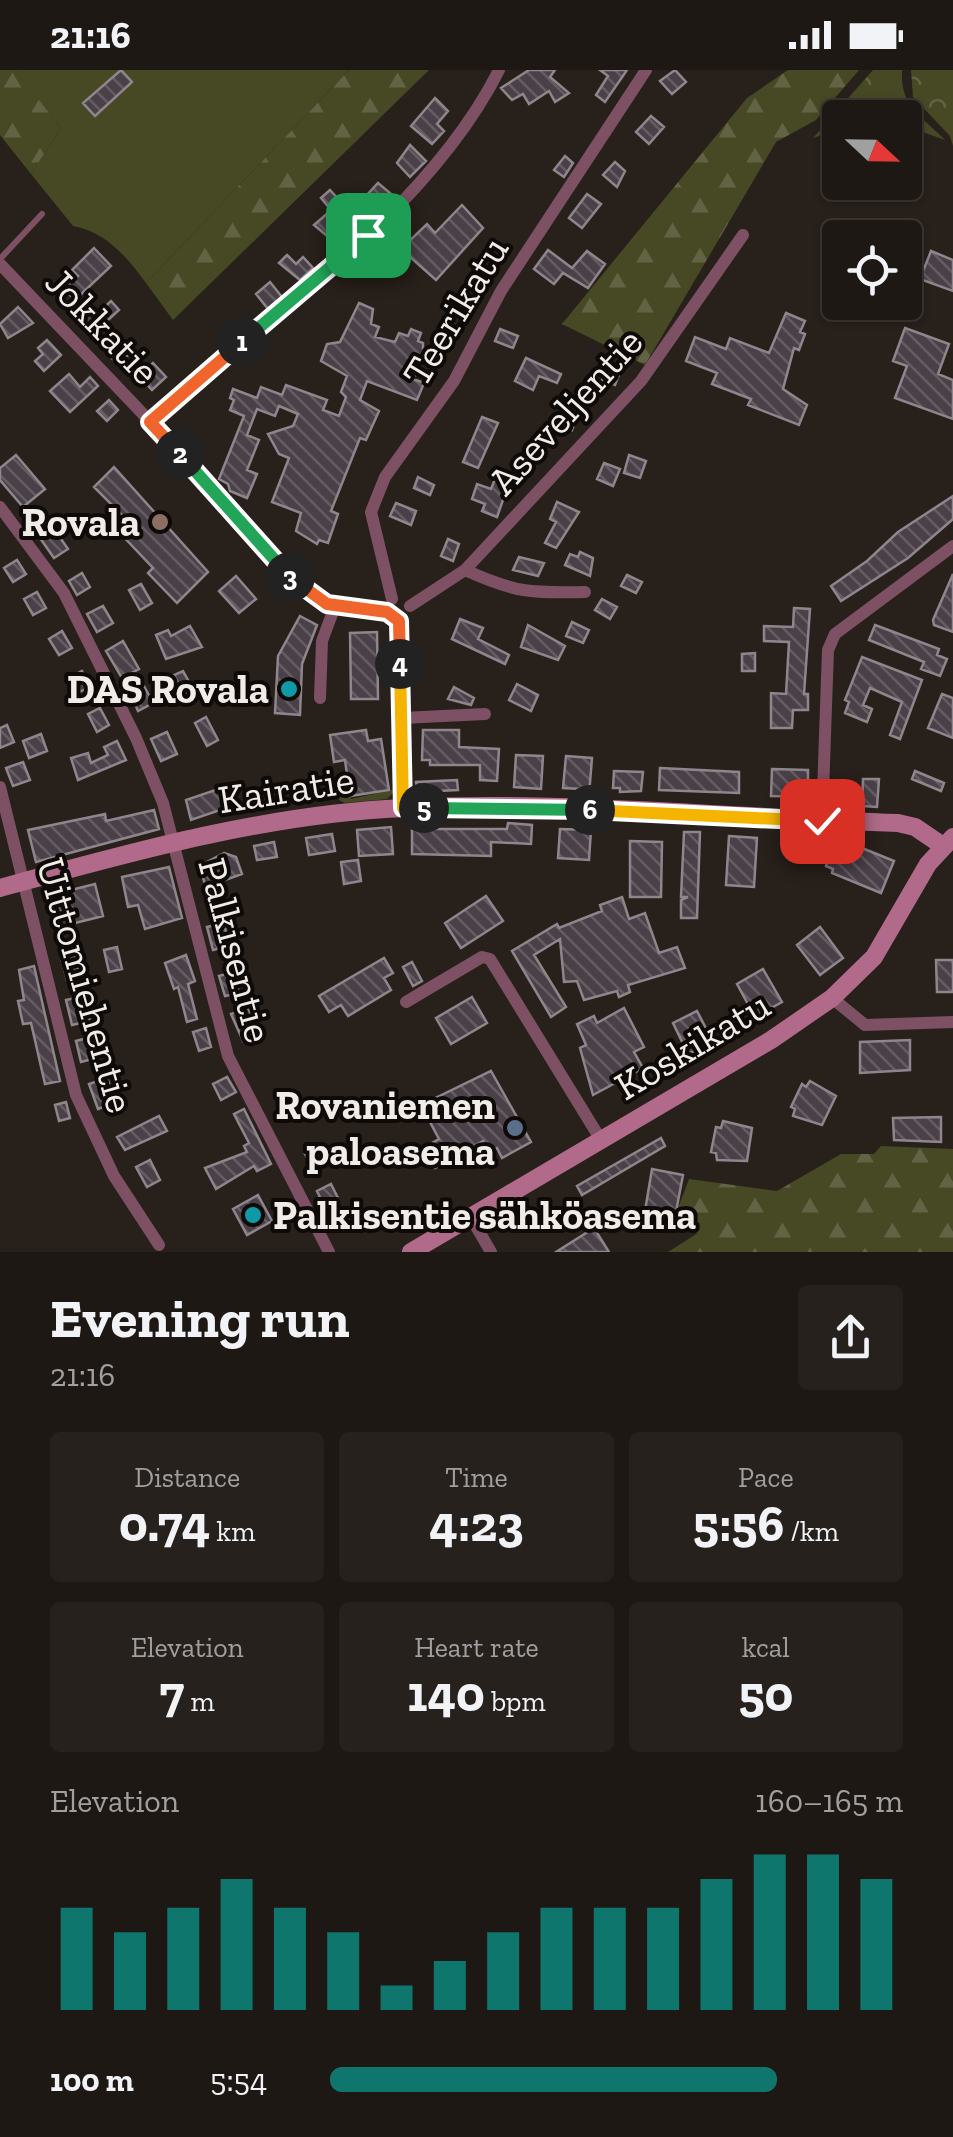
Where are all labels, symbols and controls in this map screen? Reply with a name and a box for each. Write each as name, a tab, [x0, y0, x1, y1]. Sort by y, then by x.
text: 21:16	[50, 12, 131, 58]
north arrow	[822, 100, 922, 200]
map controls	[822, 100, 922, 320]
pin	[326, 193, 411, 278]
icon: arrive	[341, 208, 396, 263]
button: locate	[822, 220, 922, 320]
street label: Teerikatu	[392, 228, 518, 394]
street label: Jokkatie	[36, 258, 170, 394]
pin: 1	[217, 317, 267, 367]
street label: Aseveljentie	[478, 318, 652, 504]
text: 1	[236, 325, 248, 358]
pin: 2	[155, 429, 205, 479]
text: 2	[172, 437, 188, 470]
place label: Rovala	[22, 498, 140, 546]
marker: Rovala	[149, 511, 171, 533]
pin: 3	[265, 552, 315, 602]
text: 3	[283, 560, 297, 593]
pin: 4	[375, 639, 425, 689]
text: 4	[392, 647, 408, 680]
place label: DAS Rovala	[67, 665, 269, 713]
marker: DAS Rovala	[278, 678, 300, 700]
street label: Kairatie	[215, 755, 357, 823]
pin	[780, 779, 865, 864]
pin: 5	[399, 783, 449, 833]
pin: 6	[565, 785, 615, 835]
text: 5	[417, 791, 431, 824]
text: 6	[582, 793, 598, 826]
icon: check	[795, 794, 850, 849]
street label: Uittomiehentie	[27, 852, 145, 1118]
street label: Palkisentie	[188, 853, 284, 1047]
street label: Koskikatu	[606, 980, 778, 1110]
place label: Rovaniemen paloasema	[275, 1081, 495, 1175]
marker: Rovaniemen paloasema	[504, 1117, 526, 1139]
place label: Palkisentie sähköasema	[273, 1191, 696, 1239]
marker: Palkisentie sähköasema	[242, 1204, 264, 1226]
text: Evening run	[50, 1285, 350, 1351]
button: share	[798, 1285, 903, 1390]
text: 21:16	[50, 1356, 115, 1394]
text: Distance	[134, 1461, 240, 1494]
text: Time	[445, 1461, 508, 1494]
text: Pace	[738, 1461, 794, 1494]
text: 0.74	[119, 1494, 210, 1554]
text: 4:23	[429, 1494, 524, 1554]
text: 5:56	[693, 1494, 784, 1554]
text: km	[210, 1515, 255, 1548]
text: /km	[784, 1515, 839, 1548]
text: Elevation	[131, 1631, 244, 1664]
text: Heart rate	[414, 1631, 539, 1664]
text: kcal	[742, 1631, 790, 1664]
text: 7	[160, 1664, 184, 1724]
text: 140	[407, 1664, 485, 1724]
text: 50	[738, 1664, 793, 1724]
text: m	[184, 1685, 215, 1718]
text: bpm	[485, 1685, 546, 1718]
text: Elevation	[50, 1782, 179, 1820]
text: 160–165 m	[755, 1782, 903, 1820]
text: 100 m	[50, 2061, 134, 2099]
text: 5:54	[210, 2061, 267, 2099]

